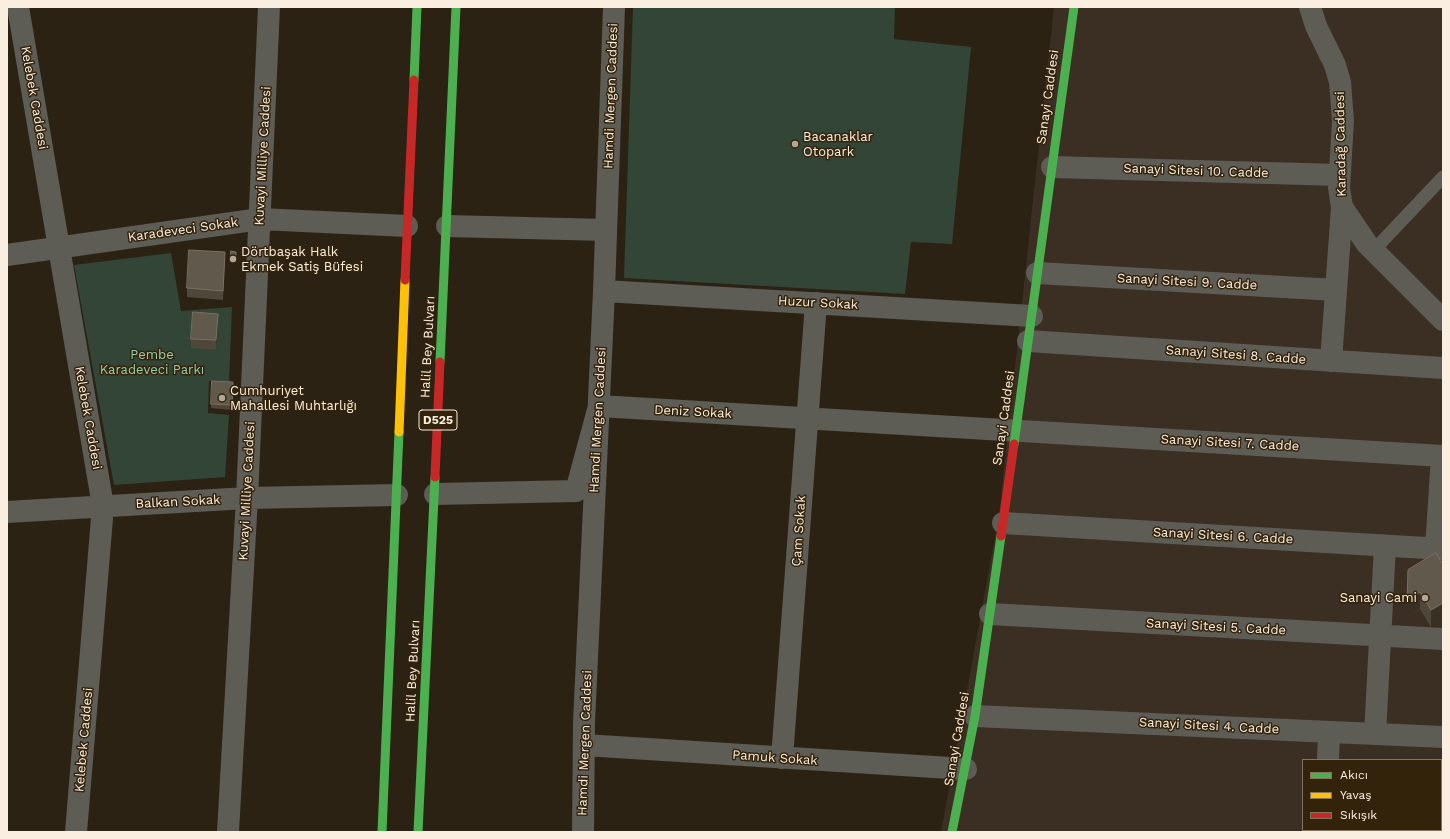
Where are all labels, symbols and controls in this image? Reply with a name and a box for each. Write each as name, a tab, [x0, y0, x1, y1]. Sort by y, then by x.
street label: Hamdi Mergen Caddesi	[601, 23, 621, 169]
street label: Kelebek Caddesi	[17, 45, 51, 151]
street label: Sanayi Caddesi	[1034, 49, 1062, 145]
street label: Kuvayi Milliye Caddesi	[252, 86, 274, 226]
street label: Karadağ Caddesi	[1332, 91, 1350, 197]
place label: Bacanaklar Otopark	[803, 129, 873, 160]
marker: Bacanaklar Otopark	[790, 139, 800, 149]
street label: Sanayi Sitesi 10. Cadde	[1123, 161, 1269, 181]
street label: Karadeveci Sokak	[127, 215, 239, 245]
place label: Dörtbaşak Halk Ekmek Satiş Büfesi	[241, 244, 363, 275]
marker: Dörtbaşak Halk Ekmek Satiş Büfesi	[228, 254, 238, 264]
street label: Sanayi Sitesi 9. Cadde	[1116, 271, 1258, 293]
street label: Huzur Sokak	[778, 293, 858, 313]
street label: Halil Bey Bulvarı	[418, 295, 438, 399]
street label: Sanayi Sitesi 8. Cadde	[1165, 342, 1307, 368]
park label: Pembe Karadeveci Parkı	[100, 347, 204, 378]
street label: Hamdi Mergen Caddesi	[586, 347, 610, 493]
street label: Kelebek Caddesi	[71, 365, 105, 471]
street label: Sanayi Caddesi	[990, 370, 1018, 466]
place label: Cumhuriyet Mahallesi Muhtarlığı	[230, 383, 357, 414]
marker: Cumhuriyet Mahallesi Muhtarlığı	[217, 393, 227, 403]
street label: Deniz Sokak	[654, 402, 732, 422]
road number: D525	[419, 410, 457, 430]
street label: Kuvayi Milliye Caddesi	[236, 421, 258, 561]
street label: Sanayi Sitesi 7. Cadde	[1160, 432, 1300, 454]
street label: Balkan Sokak	[135, 492, 221, 512]
street label: Çam Sokak	[789, 495, 809, 567]
street label: Sanayi Sitesi 6. Cadde	[1152, 525, 1294, 547]
place label: Sanayi Cami	[1340, 590, 1417, 606]
marker: Sanayi Cami	[1420, 593, 1430, 603]
street label: Sanayi Sitesi 5. Cadde	[1146, 616, 1286, 638]
street label: Halil Bey Bulvarı	[403, 619, 423, 723]
street label: Hamdi Mergen Caddesi	[575, 670, 595, 816]
street label: Kelebek Caddesi	[72, 687, 96, 793]
street label: Sanayi Caddesi	[941, 691, 973, 787]
street label: Sanayi Sitesi 4. Cadde	[1139, 715, 1279, 737]
street label: Pamuk Sokak	[732, 747, 818, 769]
legend	[1302, 759, 1442, 831]
text: Akıcı	[1340, 768, 1368, 782]
text: Yavaş	[1340, 788, 1372, 802]
text: Sıkışık	[1340, 808, 1377, 822]

